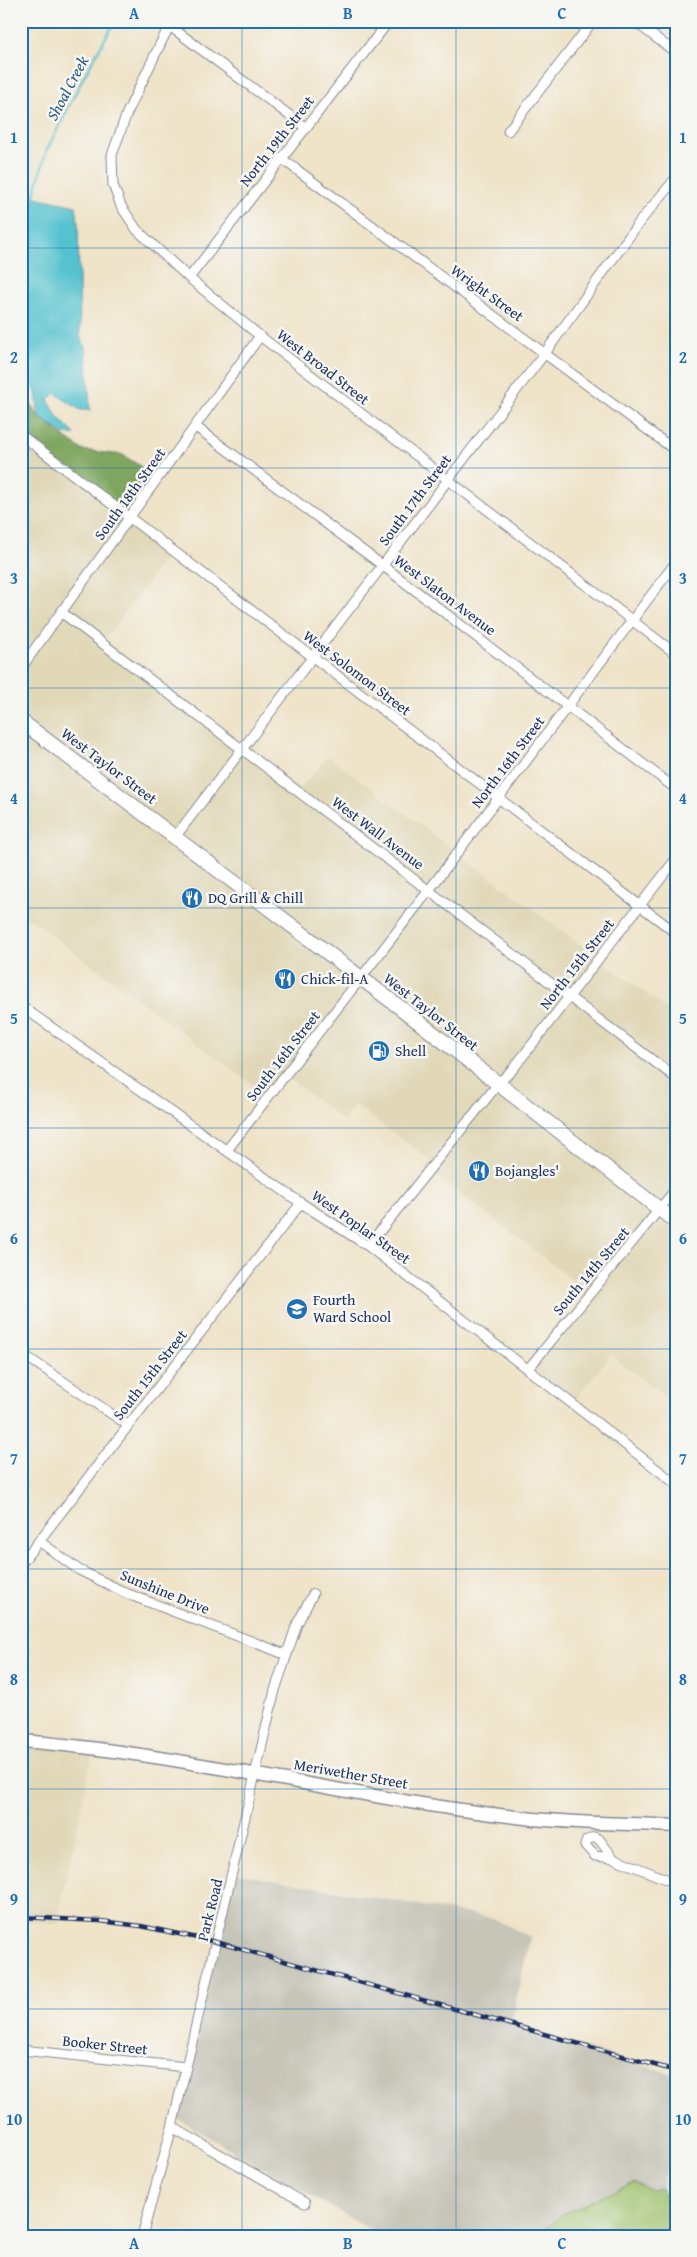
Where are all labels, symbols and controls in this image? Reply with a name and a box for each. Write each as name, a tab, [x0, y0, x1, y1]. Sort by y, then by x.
text: A	[129, 1, 140, 25]
text: B	[343, 1, 353, 25]
text: C	[557, 1, 567, 25]
water label: Shoal Creek	[40, 51, 94, 125]
street label: North 19th Street	[234, 90, 319, 191]
text: 1	[10, 125, 18, 149]
text: 1	[679, 125, 687, 149]
street label: Wright Street	[447, 259, 529, 327]
street label: West Broad Street	[273, 324, 375, 410]
text: 2	[10, 345, 18, 369]
text: 2	[679, 345, 687, 369]
street label: South 18th Street	[89, 443, 171, 544]
street label: South 17th Street	[373, 449, 456, 550]
street label: West Slaton Avenue	[390, 549, 501, 640]
text: 3	[10, 566, 18, 590]
text: 3	[679, 566, 687, 590]
street label: West Solomon Street	[299, 625, 416, 721]
street label: North 16th Street	[466, 711, 550, 812]
street label: West Taylor Street	[57, 722, 162, 809]
text: 4	[10, 786, 18, 810]
text: 4	[679, 786, 687, 810]
street label: West Wall Avenue	[328, 791, 429, 874]
restaurant icon: DQ Grill & Chill	[180, 886, 204, 910]
place label: DQ Grill & Chill	[208, 887, 303, 908]
street label: North 15th Street	[534, 913, 619, 1014]
restaurant icon: Chick-fil-A	[273, 967, 297, 991]
place label: Chick-fil-A	[301, 968, 368, 989]
street label: West Taylor Street	[379, 968, 484, 1056]
text: 5	[10, 1006, 18, 1030]
street label: South 16th Street	[241, 1006, 325, 1105]
text: 5	[679, 1006, 687, 1030]
fuel station icon: Shell	[367, 1039, 391, 1063]
place label: Shell	[395, 1040, 426, 1061]
restaurant icon: Bojangles'	[467, 1159, 491, 1183]
place label: Bojangles'	[495, 1160, 559, 1181]
street label: West Poplar Street	[308, 1185, 416, 1269]
street label: South 14th Street	[547, 1221, 634, 1319]
text: 6	[10, 1226, 18, 1250]
text: 6	[679, 1226, 687, 1250]
place label: Fourth Ward School	[313, 1289, 391, 1327]
school or university icon: Fourth Ward School	[285, 1297, 309, 1321]
street label: South 15th Street	[108, 1325, 192, 1424]
text: 7	[10, 1446, 18, 1470]
text: 7	[679, 1446, 687, 1470]
street label: Sunshine Drive	[117, 1564, 213, 1619]
text: 8	[10, 1667, 18, 1691]
text: 8	[679, 1667, 687, 1691]
street label: Meriwether Street	[292, 1753, 410, 1794]
street label: Park Road	[192, 1876, 227, 1943]
text: 9	[10, 1887, 18, 1911]
text: 9	[679, 1887, 687, 1911]
street label: Booker Street	[61, 2030, 149, 2059]
text: 10	[6, 2107, 22, 2131]
text: 10	[675, 2107, 691, 2131]
text: A	[129, 2231, 140, 2255]
text: B	[343, 2231, 353, 2255]
text: C	[557, 2231, 567, 2255]

